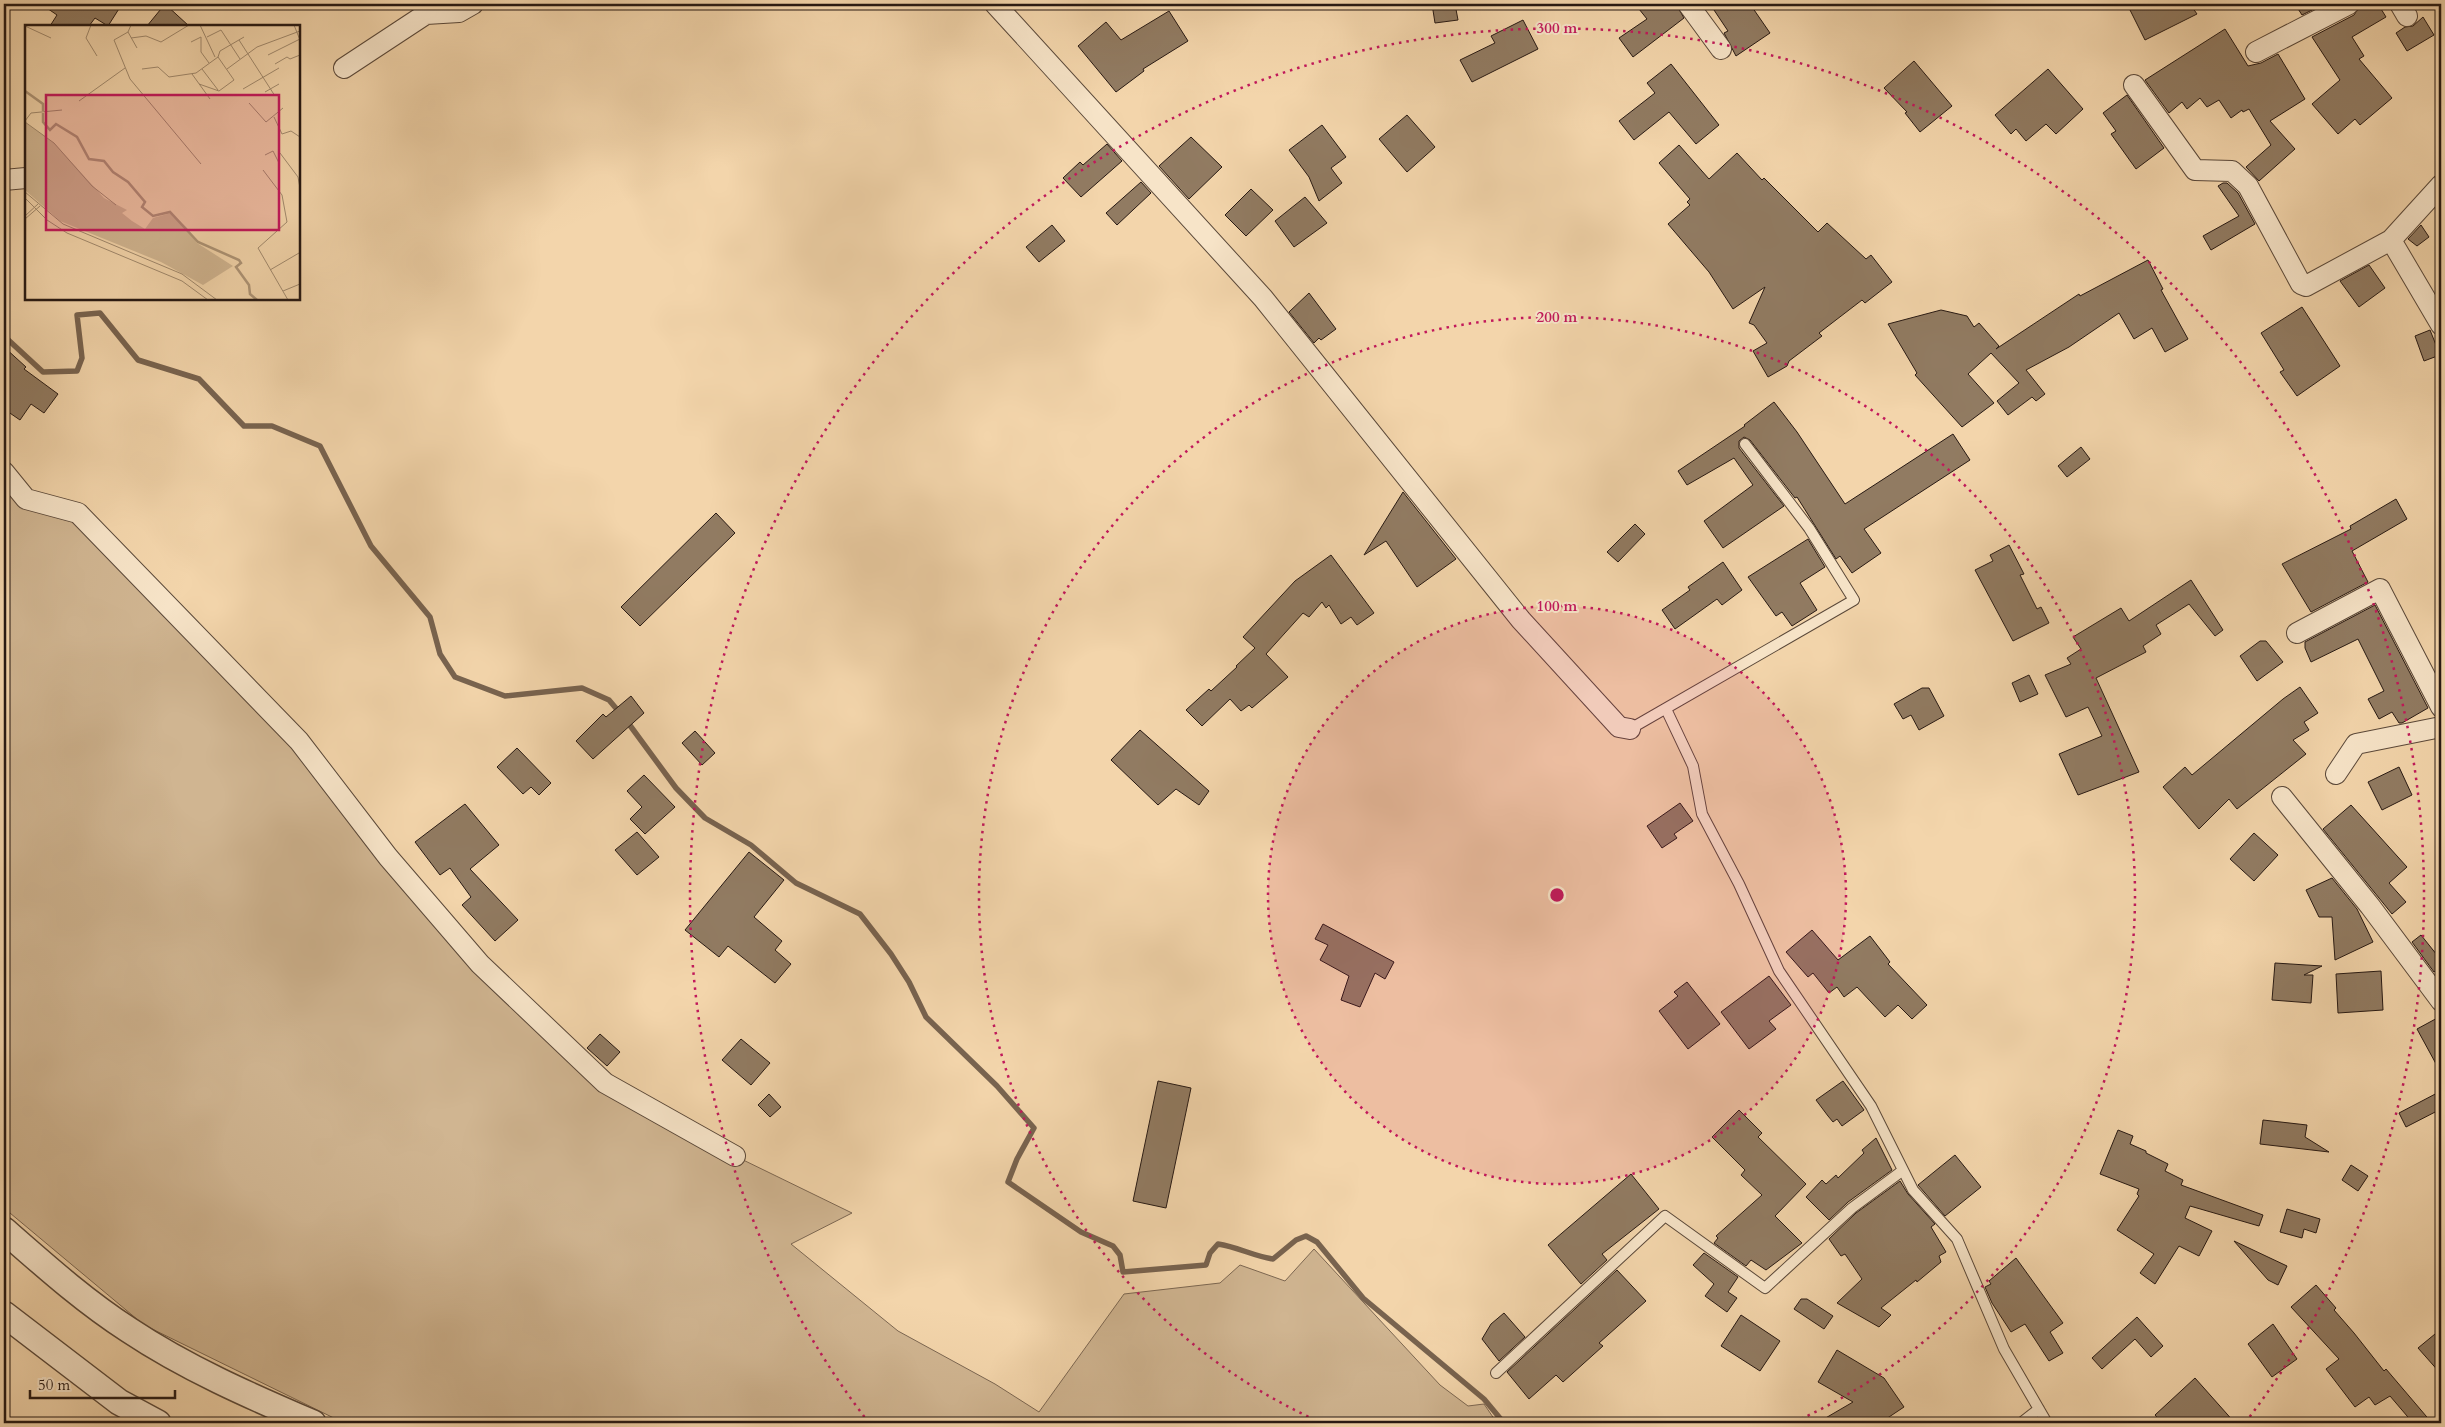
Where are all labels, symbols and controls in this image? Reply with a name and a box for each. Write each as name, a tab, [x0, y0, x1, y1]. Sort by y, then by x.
text: 300 m	[1537, 18, 1578, 38]
inset map	[25, 25, 300, 300]
text: 200 m	[1537, 307, 1578, 327]
text: 100 m	[1537, 596, 1578, 616]
centre of rings	[1548, 886, 1566, 904]
scale bar	[30, 1367, 175, 1399]
text: 50 m	[38, 1375, 70, 1395]

